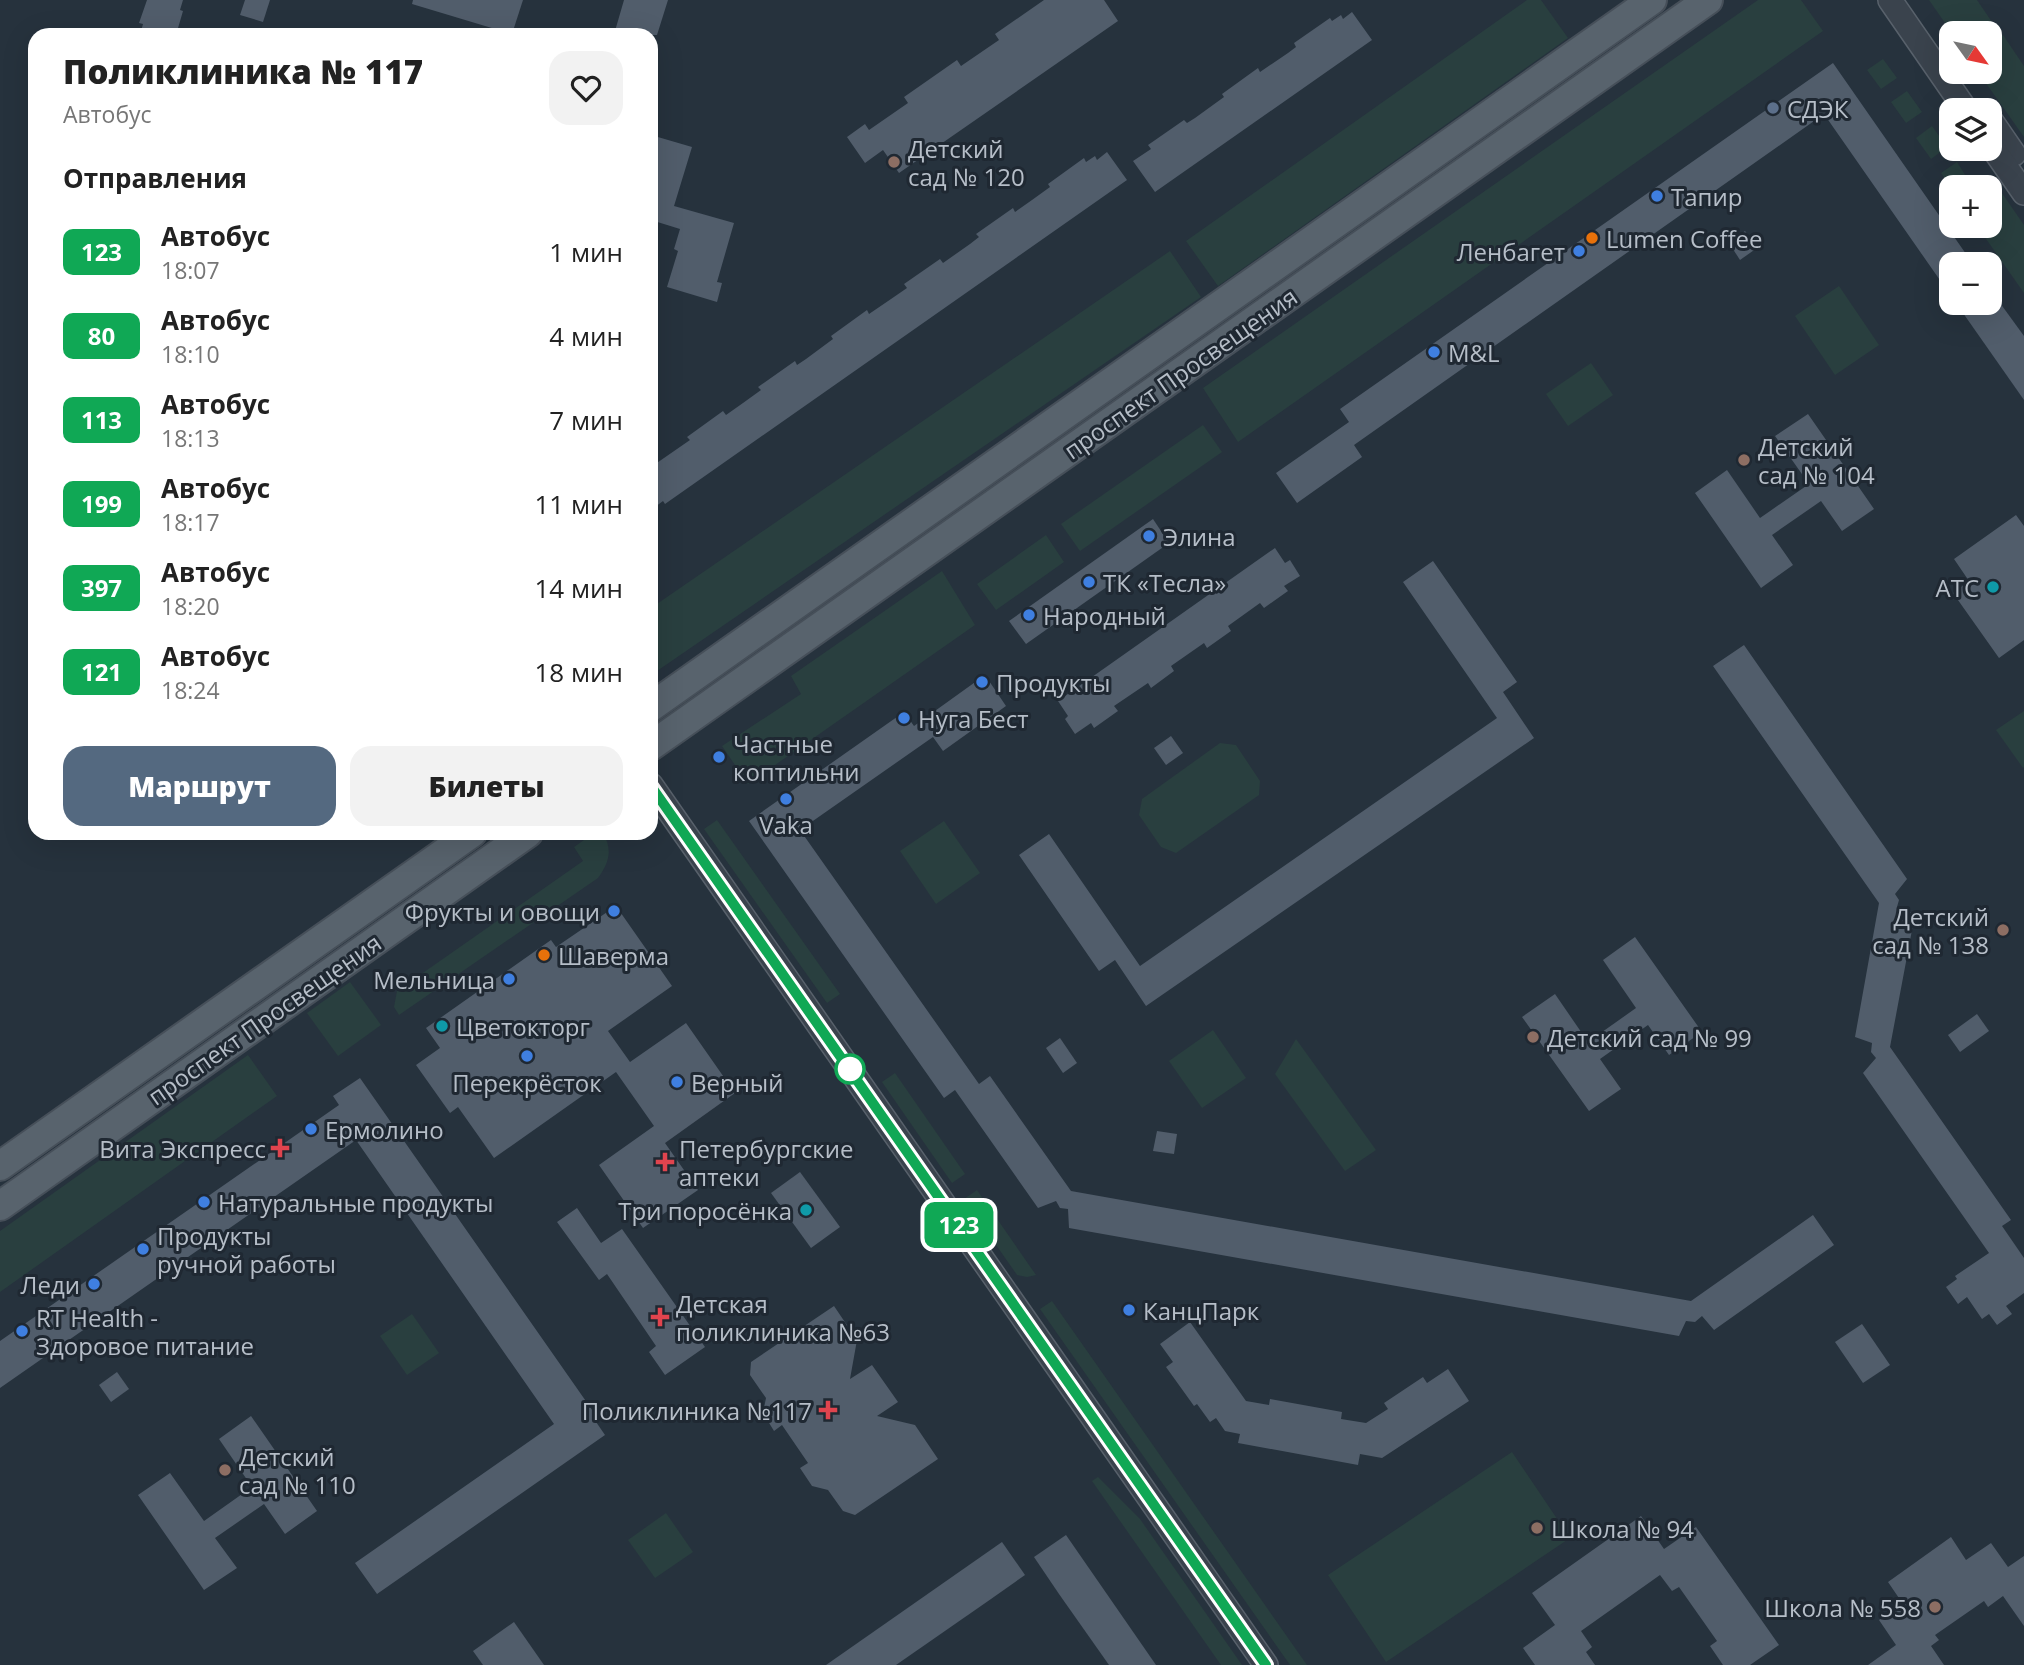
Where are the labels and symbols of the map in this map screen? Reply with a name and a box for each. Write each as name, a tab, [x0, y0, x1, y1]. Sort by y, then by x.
north arrow	[1939, 21, 2002, 84]
place label: СДЭК	[1787, 92, 1849, 125]
marker: СДЭК	[1765, 100, 1781, 116]
place label: Детский сад № 120	[908, 132, 1025, 193]
marker: Детский сад № 120	[886, 154, 902, 170]
place label: Тапир	[1671, 180, 1742, 213]
marker: Тапир	[1649, 188, 1665, 204]
place label: Lumen Coffee	[1606, 222, 1763, 255]
marker: Lumen Coffee	[1584, 230, 1600, 246]
place label: Ленбагет	[1457, 235, 1565, 268]
marker: Ленбагет	[1571, 243, 1587, 259]
street label: проспект Просвещения	[1057, 280, 1303, 466]
place label: M&L	[1448, 336, 1500, 369]
marker: M&L	[1426, 344, 1442, 360]
place label: Детский сад № 104	[1758, 430, 1875, 491]
marker: Детский сад № 104	[1736, 452, 1752, 468]
place label: Элина	[1163, 520, 1236, 553]
marker: Элина	[1141, 528, 1157, 544]
place label: ТК «Тесла»	[1103, 566, 1226, 599]
place label: АТС	[1935, 571, 1979, 604]
marker: ТК «Тесла»	[1081, 574, 1097, 590]
marker: АТС	[1985, 579, 2001, 595]
place label: Народный	[1043, 599, 1166, 632]
marker: Народный	[1021, 607, 1037, 623]
place label: Продукты	[996, 666, 1111, 699]
marker: Продукты	[974, 674, 990, 690]
place label: Нуга Бест	[918, 702, 1029, 735]
marker: Нуга Бест	[896, 710, 912, 726]
place label: Частные коптильни	[733, 727, 860, 788]
marker: Частные коптильни	[711, 749, 727, 765]
marker: Vaka	[778, 791, 794, 807]
place label: Vaka	[759, 808, 813, 841]
place label: Фрукты и овощи	[405, 895, 600, 928]
place label: Детский сад № 138	[1872, 900, 1989, 961]
marker: Фрукты и овощи	[606, 903, 622, 919]
marker: Детский сад № 138	[1995, 922, 2011, 938]
street label: проспект Просвещения	[141, 926, 387, 1112]
place label: Шаверма	[558, 939, 669, 972]
marker: Шаверма	[536, 947, 552, 963]
place label: Мельница	[373, 963, 495, 996]
marker: Мельница	[501, 971, 517, 987]
place label: Цветокторг	[456, 1010, 590, 1043]
marker: Цветокторг	[434, 1018, 450, 1034]
place label: Детский сад № 99	[1547, 1021, 1752, 1054]
marker: Детский сад № 99	[1525, 1029, 1541, 1045]
marker: Перекрёсток	[519, 1048, 535, 1064]
unlabelled marker	[835, 1054, 865, 1084]
place label: Перекрёсток	[452, 1066, 602, 1099]
place label: Верный	[691, 1066, 784, 1099]
marker: Верный	[669, 1074, 685, 1090]
place label: Ермолино	[325, 1113, 444, 1146]
marker: Ермолино	[303, 1121, 319, 1137]
place label: Вита Экспресс	[99, 1132, 266, 1165]
place label: Петербургские аптеки	[679, 1132, 853, 1193]
marker: Вита Экспресс	[272, 1140, 288, 1156]
marker: Петербургские аптеки	[657, 1154, 673, 1170]
place label: Натуральные продукты	[218, 1186, 494, 1219]
marker: Натуральные продукты	[196, 1194, 212, 1210]
place label: Три поросёнка	[618, 1194, 792, 1227]
marker: Три поросёнка	[798, 1202, 814, 1218]
line badge: 123	[919, 1202, 999, 1248]
place label: Продукты ручной работы	[157, 1219, 336, 1280]
marker: Продукты ручной работы	[135, 1241, 151, 1257]
place label: Леди	[21, 1268, 80, 1301]
marker: Леди	[86, 1276, 102, 1292]
place label: Детская поликлиника №63	[676, 1287, 890, 1348]
place label: КанцПарк	[1143, 1294, 1260, 1327]
place label: RT Health - Здоровое питание	[36, 1301, 254, 1362]
marker: КанцПарк	[1121, 1302, 1137, 1318]
marker: Детская поликлиника №63	[650, 1307, 670, 1327]
marker: RT Health - Здоровое питание	[14, 1323, 30, 1339]
place label: Поликлиника №117	[582, 1394, 812, 1427]
marker: Поликлиника №117	[818, 1400, 838, 1420]
place label: Детский сад № 110	[239, 1440, 356, 1501]
marker: Детский сад № 110	[217, 1462, 233, 1478]
place label: Школа № 94	[1551, 1512, 1694, 1545]
marker: Школа № 94	[1529, 1520, 1545, 1536]
place label: Школа № 558	[1764, 1591, 1921, 1624]
marker: Школа № 558	[1927, 1599, 1943, 1615]

